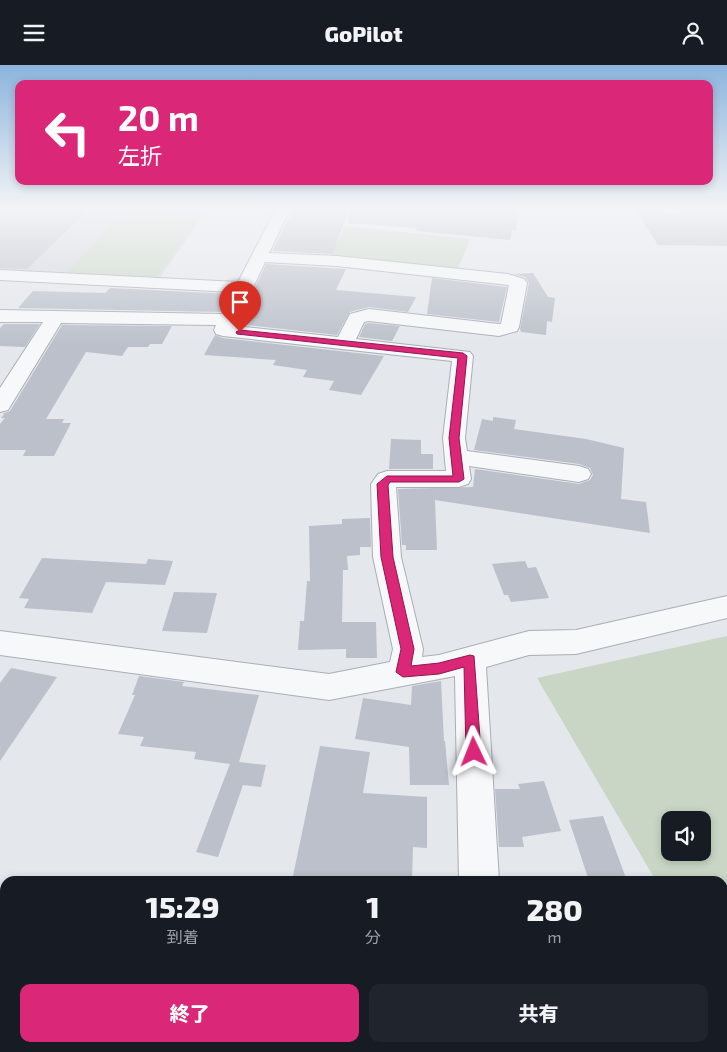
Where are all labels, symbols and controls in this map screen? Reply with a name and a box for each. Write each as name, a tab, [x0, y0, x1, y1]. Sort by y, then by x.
icon: menu	[20, 19, 48, 47]
icon: person	[679, 19, 707, 47]
text: GoPilot	[324, 20, 403, 46]
text: 20 m	[118, 96, 199, 138]
icon: left	[35, 100, 100, 165]
text: 左折	[118, 142, 162, 168]
pin	[219, 281, 261, 332]
icon: arrive	[226, 288, 254, 316]
position arrow	[447, 725, 499, 777]
map controls	[661, 811, 711, 861]
button: sound	[661, 811, 711, 861]
text: 15:29	[145, 888, 220, 924]
text: 1	[366, 888, 380, 924]
text: 280	[526, 891, 583, 927]
text: 到着	[167, 927, 199, 946]
text: 分	[365, 927, 381, 946]
text: m	[547, 927, 562, 946]
button: 終了	[20, 984, 359, 1042]
button: 共有	[369, 984, 708, 1042]

